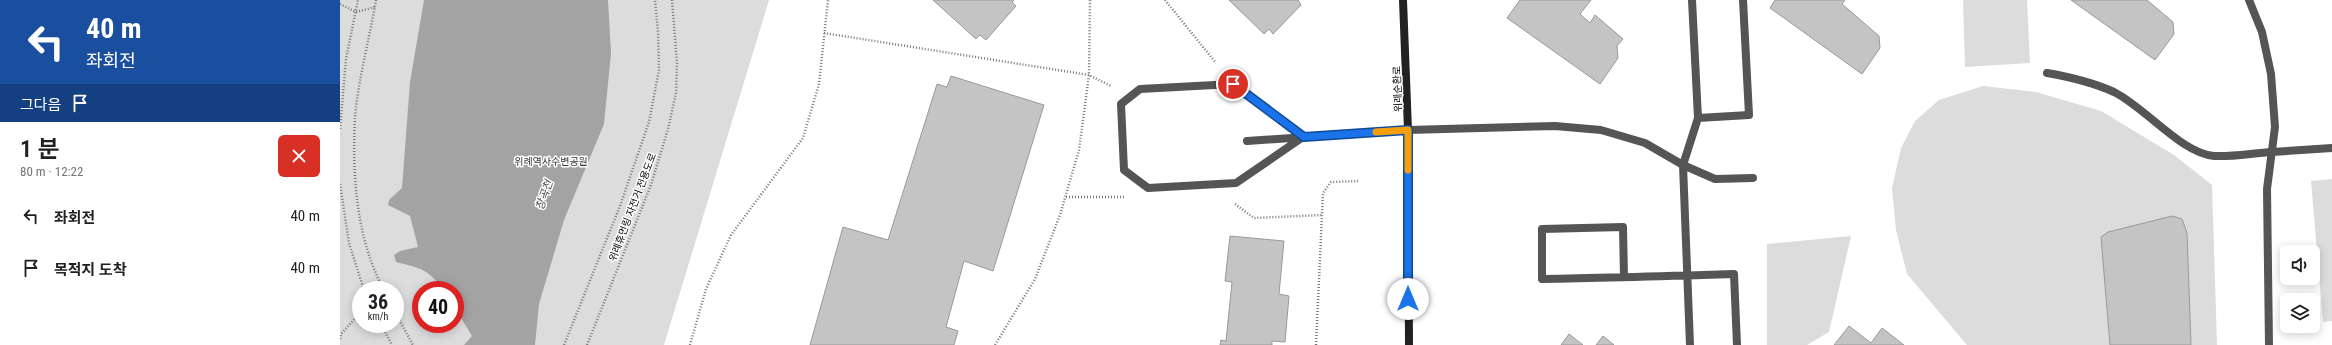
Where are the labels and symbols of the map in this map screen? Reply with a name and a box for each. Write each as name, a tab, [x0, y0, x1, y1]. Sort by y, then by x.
street label: 위례순환로	[1391, 66, 1404, 112]
pin	[1216, 67, 1250, 101]
street label: 위례휴먼링 자전거 전용도로	[607, 152, 658, 263]
park label: 위례역사수변공원	[514, 156, 588, 167]
water label: 창곡천	[533, 177, 556, 212]
position arrow	[1387, 278, 1429, 320]
speed limit sign: 40	[412, 281, 464, 333]

